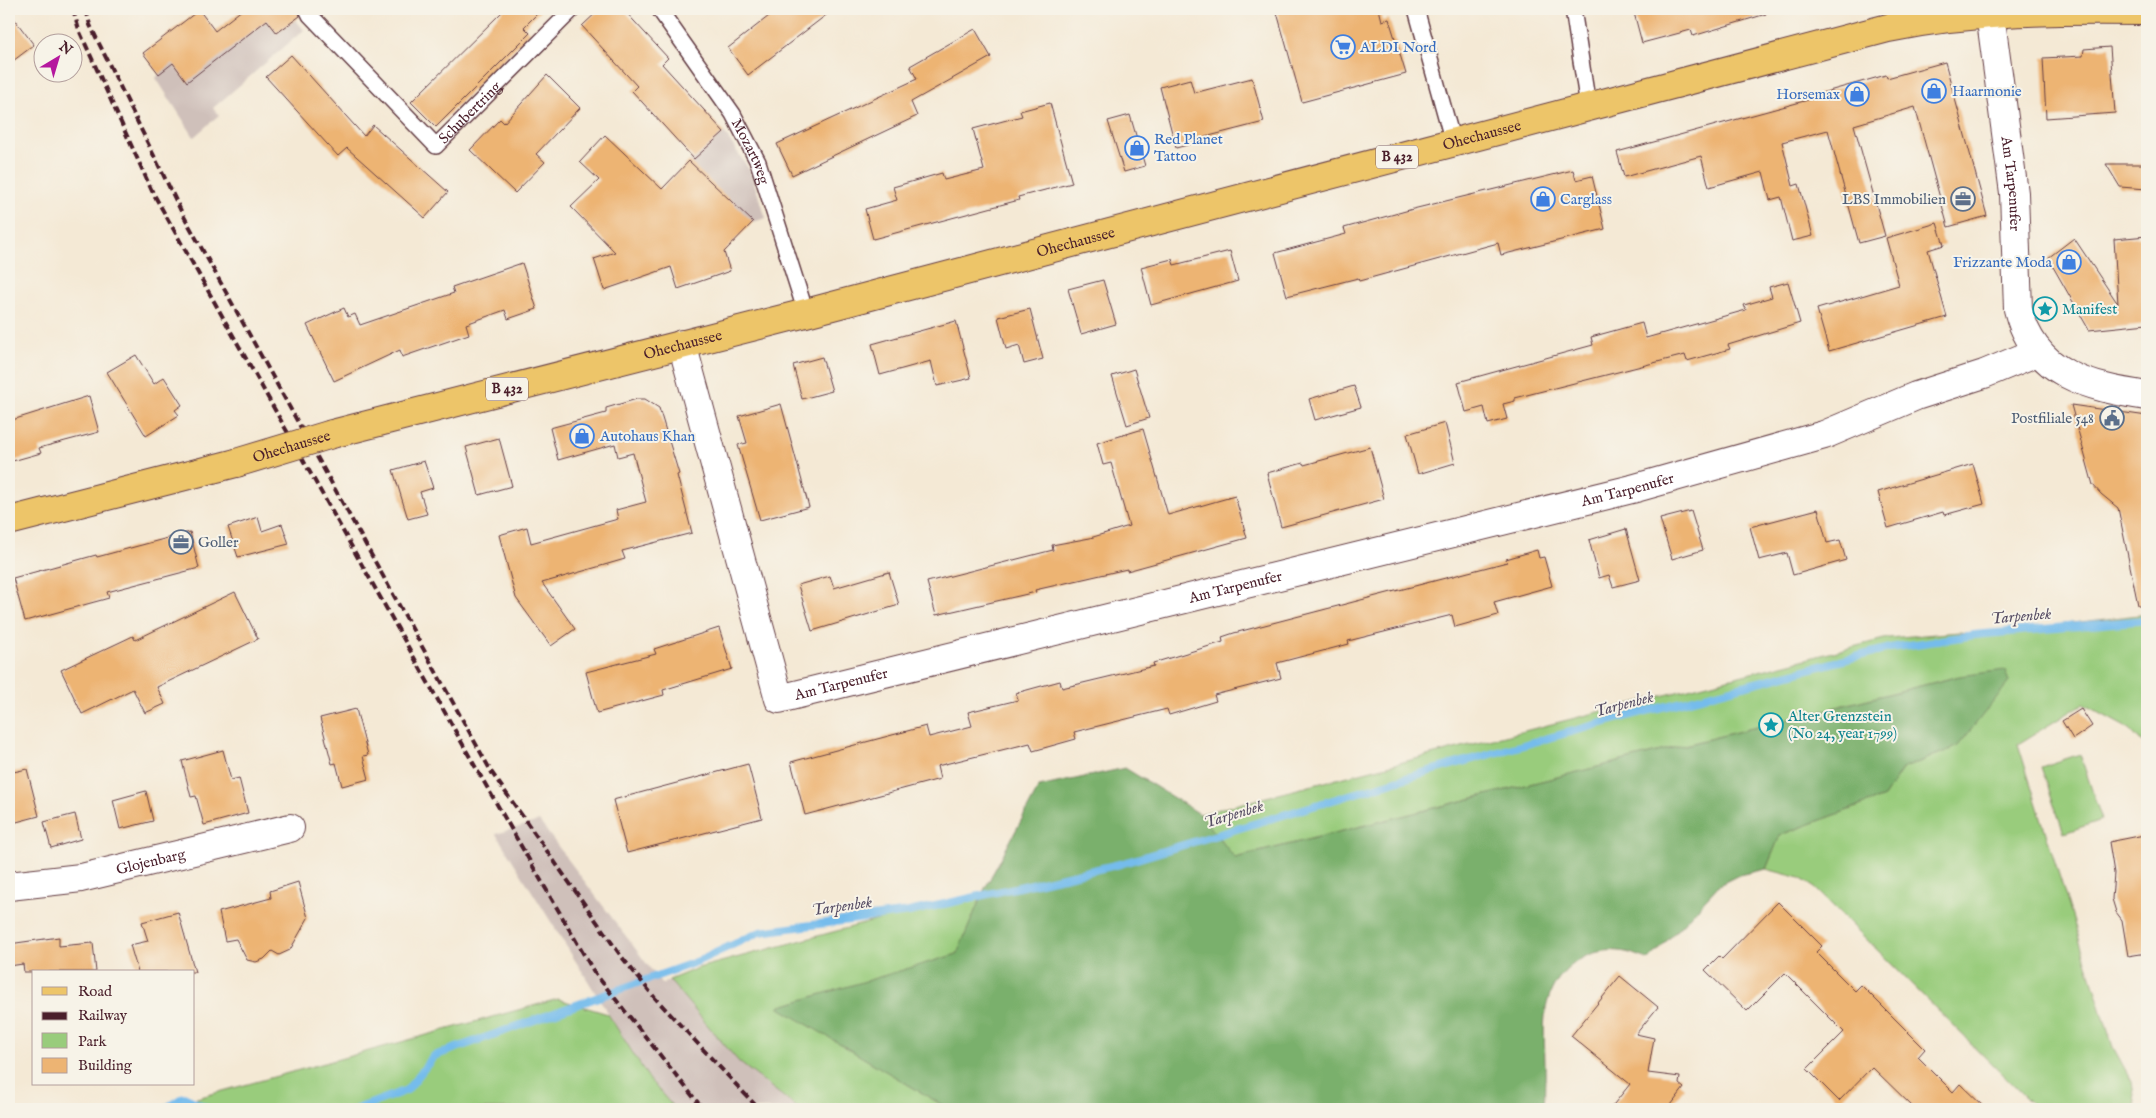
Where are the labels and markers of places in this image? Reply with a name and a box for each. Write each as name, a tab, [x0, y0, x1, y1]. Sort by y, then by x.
supermarket icon: ALDI Nord	[1330, 34, 1356, 60]
place label: ALDI Nord	[1359, 38, 1438, 57]
shop icon: Haarmonie	[1921, 78, 1947, 104]
shop icon: Horsemax	[1844, 81, 1870, 107]
place label: Haarmonie	[1952, 82, 2022, 101]
place label: Horsemax	[1776, 85, 1841, 104]
place label: Red Planet Tattoo	[1154, 130, 1223, 166]
shop icon: Red Planet Tattoo	[1124, 135, 1150, 161]
shop icon: Carglass	[1530, 186, 1556, 212]
office icon: LBS Immobilien	[1950, 186, 1976, 212]
place label: Carglass	[1560, 190, 1612, 209]
place label: LBS Immobilien	[1842, 190, 1946, 209]
shop icon: Frizzante Moda	[2056, 249, 2082, 275]
place label: Frizzante Moda	[1953, 253, 2053, 272]
place icon: Manifest	[2032, 296, 2058, 322]
place label: Manifest	[2062, 300, 2117, 319]
public building icon: Postfiliale 548	[2099, 405, 2125, 431]
place label: Postfiliale 548	[2011, 409, 2094, 428]
shop icon: Autohaus Khan	[569, 423, 595, 449]
place label: Autohaus Khan	[599, 427, 695, 446]
office icon: Goller	[168, 529, 194, 555]
place label: Goller	[198, 533, 239, 552]
place label: Alter Grenzstein (No 24, year 1799)	[1787, 707, 1897, 743]
place icon: Alter Grenzstein (No 24, year 1799)	[1758, 712, 1784, 738]

